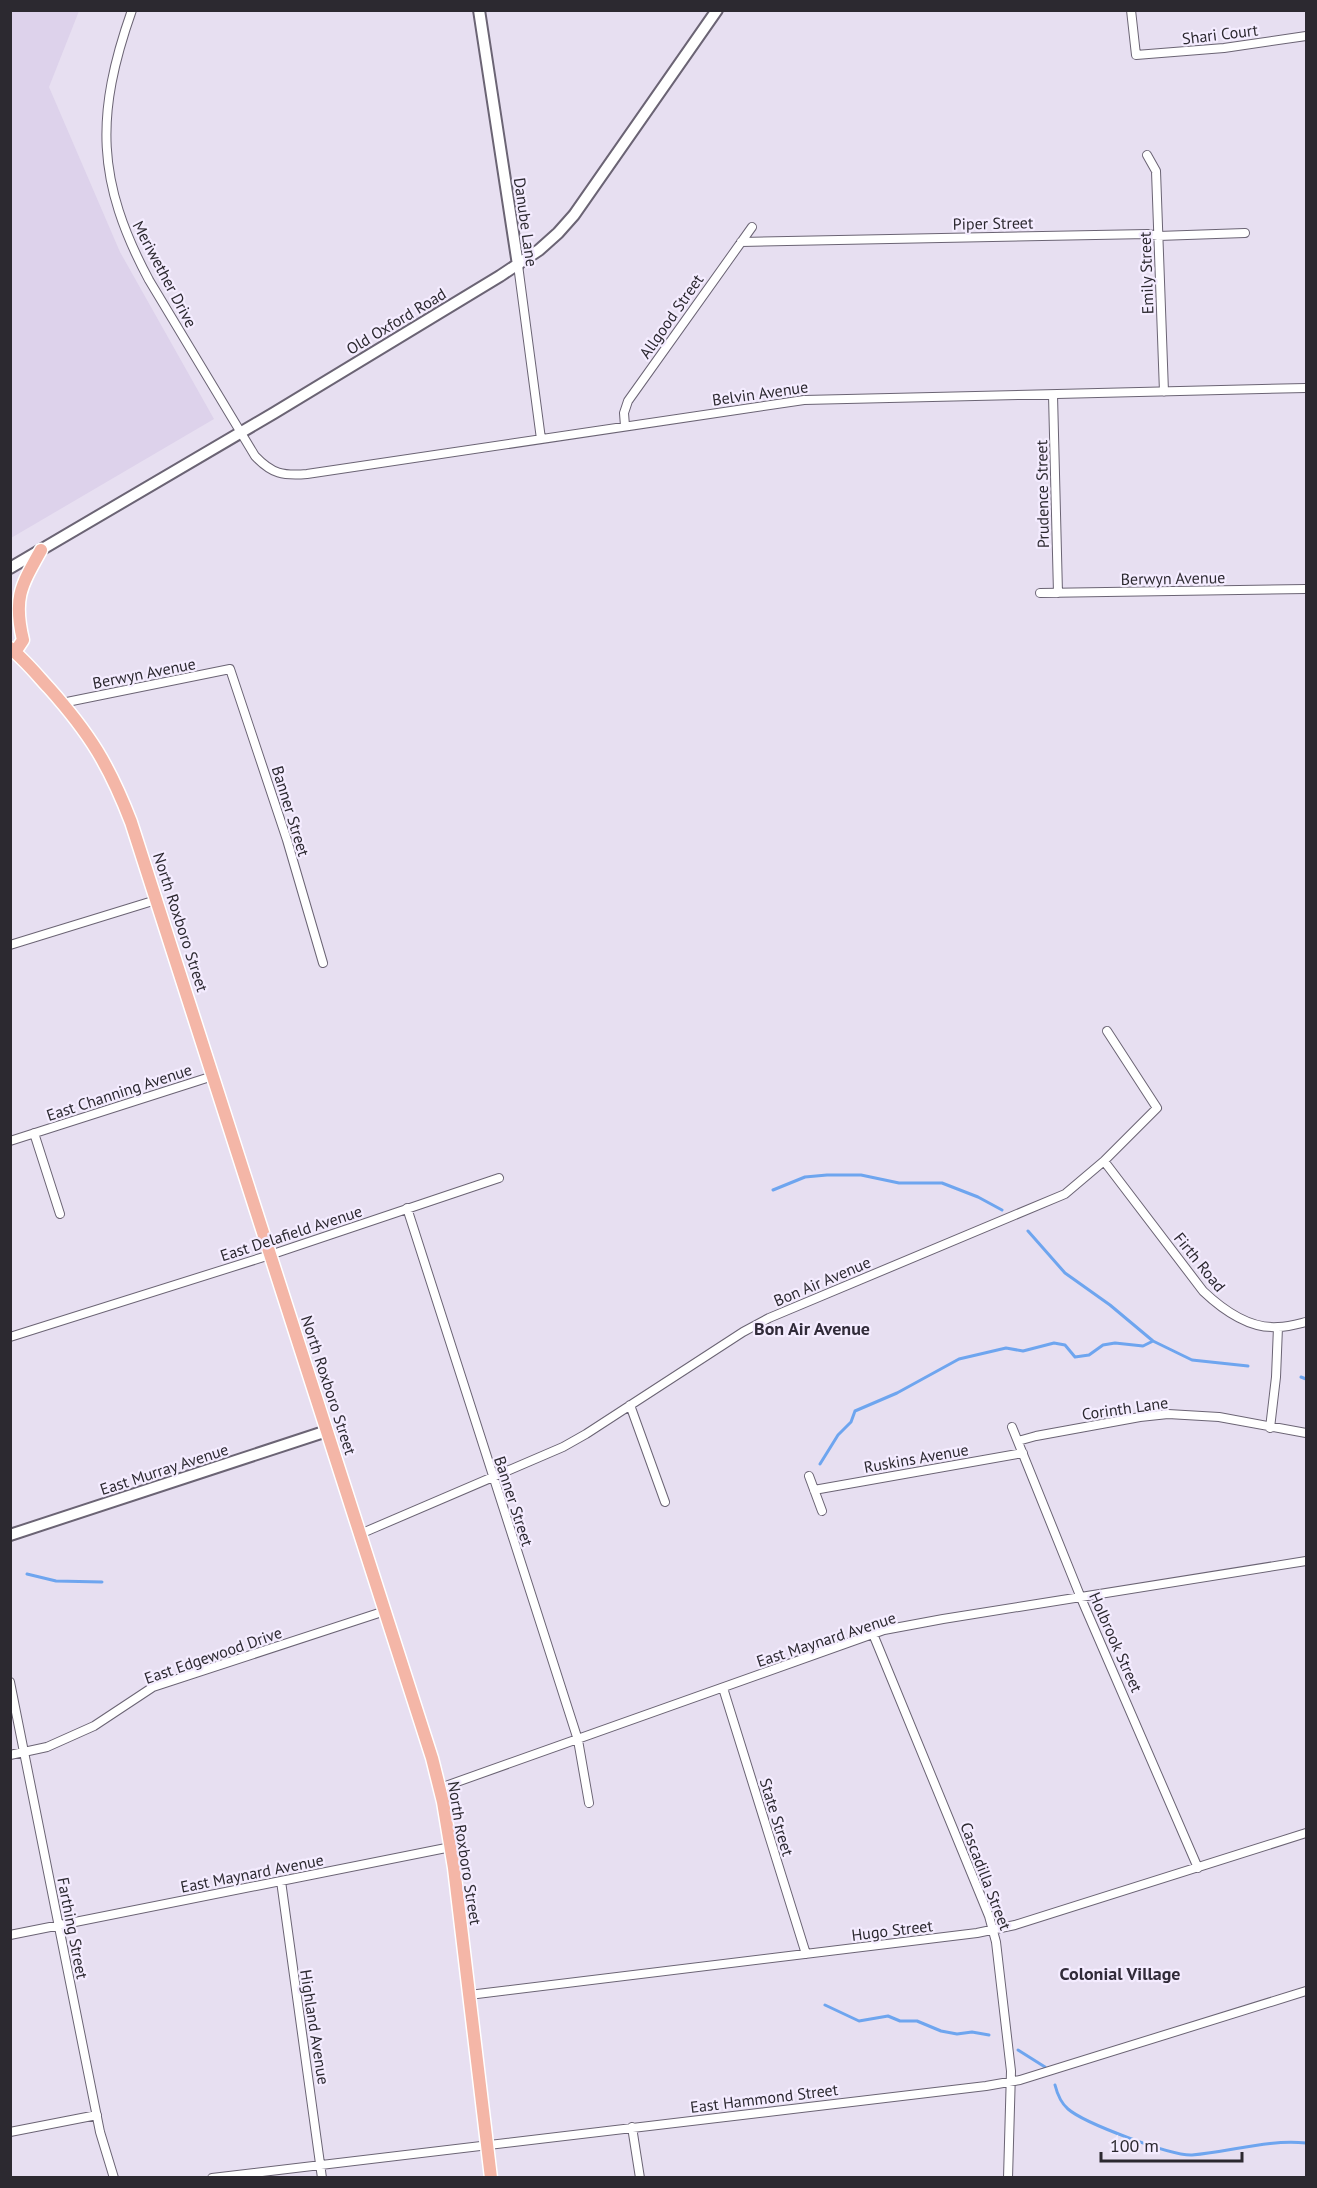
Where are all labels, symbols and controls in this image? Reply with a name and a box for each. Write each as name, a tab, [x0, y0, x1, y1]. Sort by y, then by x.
street label: Shari Court	[1181, 19, 1260, 49]
street label: Danube Lane	[510, 176, 542, 268]
street label: Piper Street	[953, 212, 1034, 234]
street label: Meriwether Drive	[128, 217, 202, 331]
street label: Emily Street	[1135, 231, 1157, 315]
street label: Allgood Street	[635, 270, 708, 362]
street label: Old Oxford Road	[342, 283, 450, 359]
street label: Belvin Avenue	[711, 376, 809, 410]
street label: Prudence Street	[1031, 439, 1053, 548]
street label: Berwyn Avenue	[1120, 567, 1226, 589]
street label: Berwyn Avenue	[91, 653, 197, 693]
street label: Banner Street	[268, 763, 314, 859]
street label: North Roxboro Street	[149, 850, 213, 995]
street label: East Channing Avenue	[44, 1059, 194, 1125]
street label: East Delafield Avenue	[218, 1201, 364, 1265]
street label: Firth Road	[1170, 1228, 1230, 1296]
street label: Bon Air Avenue	[771, 1252, 873, 1310]
street label: North Roxboro Street	[297, 1313, 361, 1458]
district label: Bon Air Avenue	[754, 1317, 870, 1340]
street label: Corinth Lane	[1081, 1392, 1169, 1424]
street label: East Murray Avenue	[97, 1439, 231, 1499]
street label: Ruskins Avenue	[862, 1439, 970, 1477]
street label: Banner Street	[490, 1453, 538, 1549]
street label: Holbrook Street	[1085, 1589, 1147, 1696]
street label: East Maynard Avenue	[754, 1607, 898, 1671]
street label: East Edgewood Drive	[142, 1622, 284, 1688]
street label: State Street	[756, 1776, 798, 1859]
street label: North Roxboro Street	[444, 1780, 486, 1927]
street label: Cascadilla Street	[956, 1819, 1016, 1933]
street label: East Maynard Avenue	[179, 1849, 325, 1897]
street label: Farthing Street	[53, 1875, 93, 1981]
street label: Hugo Street	[850, 1915, 934, 1945]
district label: Colonial Village	[1060, 1962, 1180, 1985]
street label: Highland Avenue	[296, 1968, 334, 2086]
street label: East Hammond Street	[689, 2079, 840, 2117]
scale bar	[1101, 2125, 1242, 2163]
text: 100 m	[1110, 2134, 1159, 2157]

